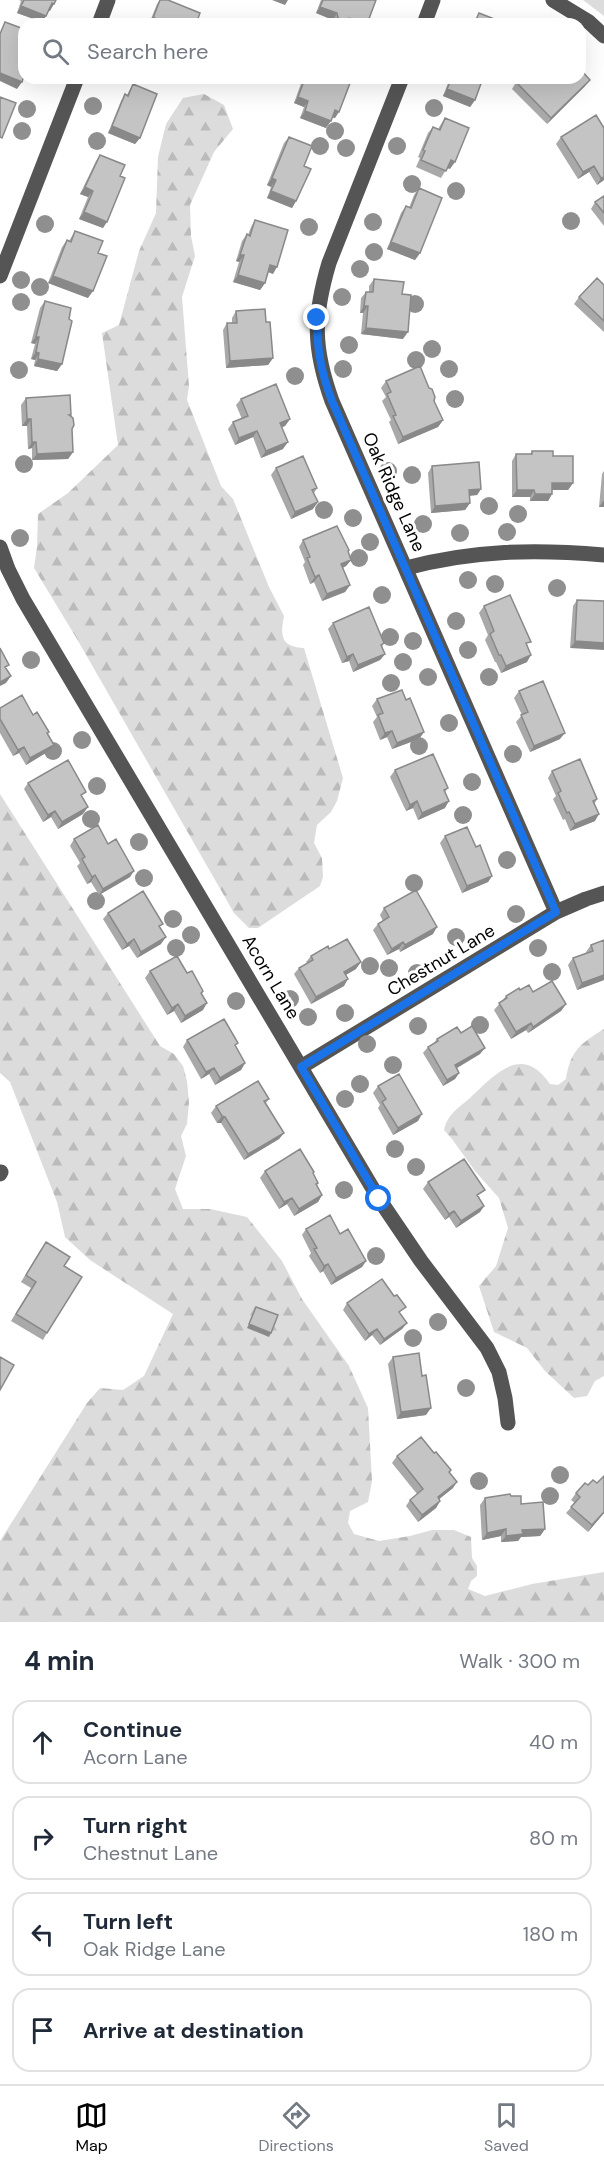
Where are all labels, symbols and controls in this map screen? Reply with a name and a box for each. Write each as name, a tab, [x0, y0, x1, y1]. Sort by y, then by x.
search box	[18, 18, 586, 84]
icon: search	[39, 35, 72, 68]
text: Search here	[87, 37, 208, 66]
route end	[303, 304, 329, 330]
street label: Oak Ridge Lane	[357, 428, 431, 556]
street label: Chestnut Lane	[383, 918, 499, 1002]
street label: Acorn Lane	[236, 931, 306, 1023]
route start	[365, 1185, 391, 1211]
text: 4 min	[24, 1644, 95, 1678]
text: Walk · 300 m	[459, 1648, 580, 1674]
text: Continue	[83, 1715, 182, 1744]
icon: ahead	[26, 1726, 59, 1759]
text: 40 m	[529, 1729, 578, 1755]
text: Acorn Lane	[83, 1744, 188, 1770]
text: Turn right	[83, 1811, 188, 1840]
icon: right	[26, 1822, 59, 1855]
text: 80 m	[529, 1825, 578, 1851]
text: Chestnut Lane	[83, 1840, 218, 1866]
text: Turn left	[83, 1907, 173, 1936]
icon: left	[26, 1918, 59, 1951]
text: 180 m	[523, 1921, 578, 1947]
text: Oak Ridge Lane	[83, 1936, 226, 1962]
icon: arrive	[26, 2014, 59, 2047]
text: Arrive at destination	[83, 2016, 304, 2045]
tab: Map	[75, 2099, 108, 2156]
tab: Directions	[258, 2099, 334, 2156]
tab: Saved	[484, 2099, 529, 2156]

